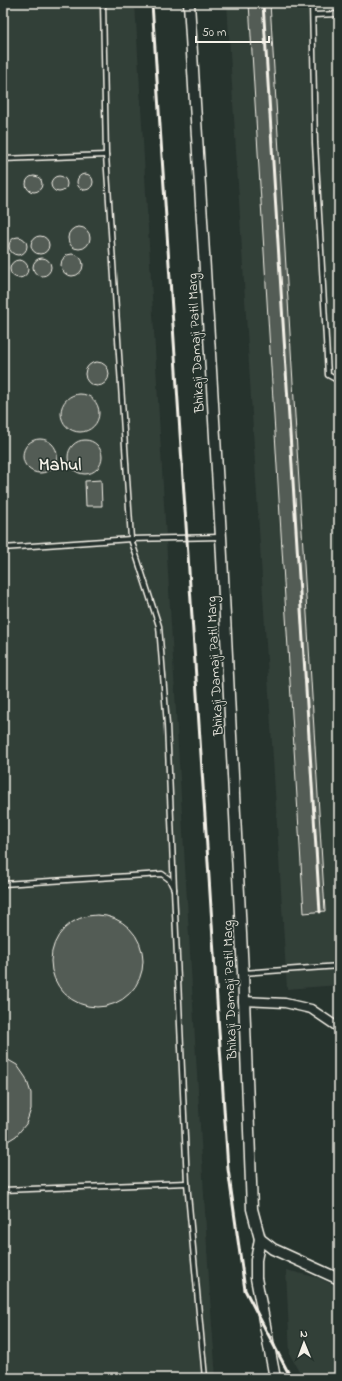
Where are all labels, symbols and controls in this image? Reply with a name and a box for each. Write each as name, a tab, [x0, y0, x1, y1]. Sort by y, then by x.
scale bar	[196, 18, 269, 44]
text: 50 m	[202, 24, 226, 42]
street label: Bhikaji Damaji Patil Marg	[182, 272, 212, 414]
district label: Mahul	[39, 453, 81, 479]
street label: Bhikaji Damaji Patil Marg	[201, 595, 231, 737]
street label: Bhikaji Damaji Patil Marg	[218, 920, 244, 1061]
north arrow	[284, 1323, 324, 1363]
text: N	[300, 1326, 308, 1342]

